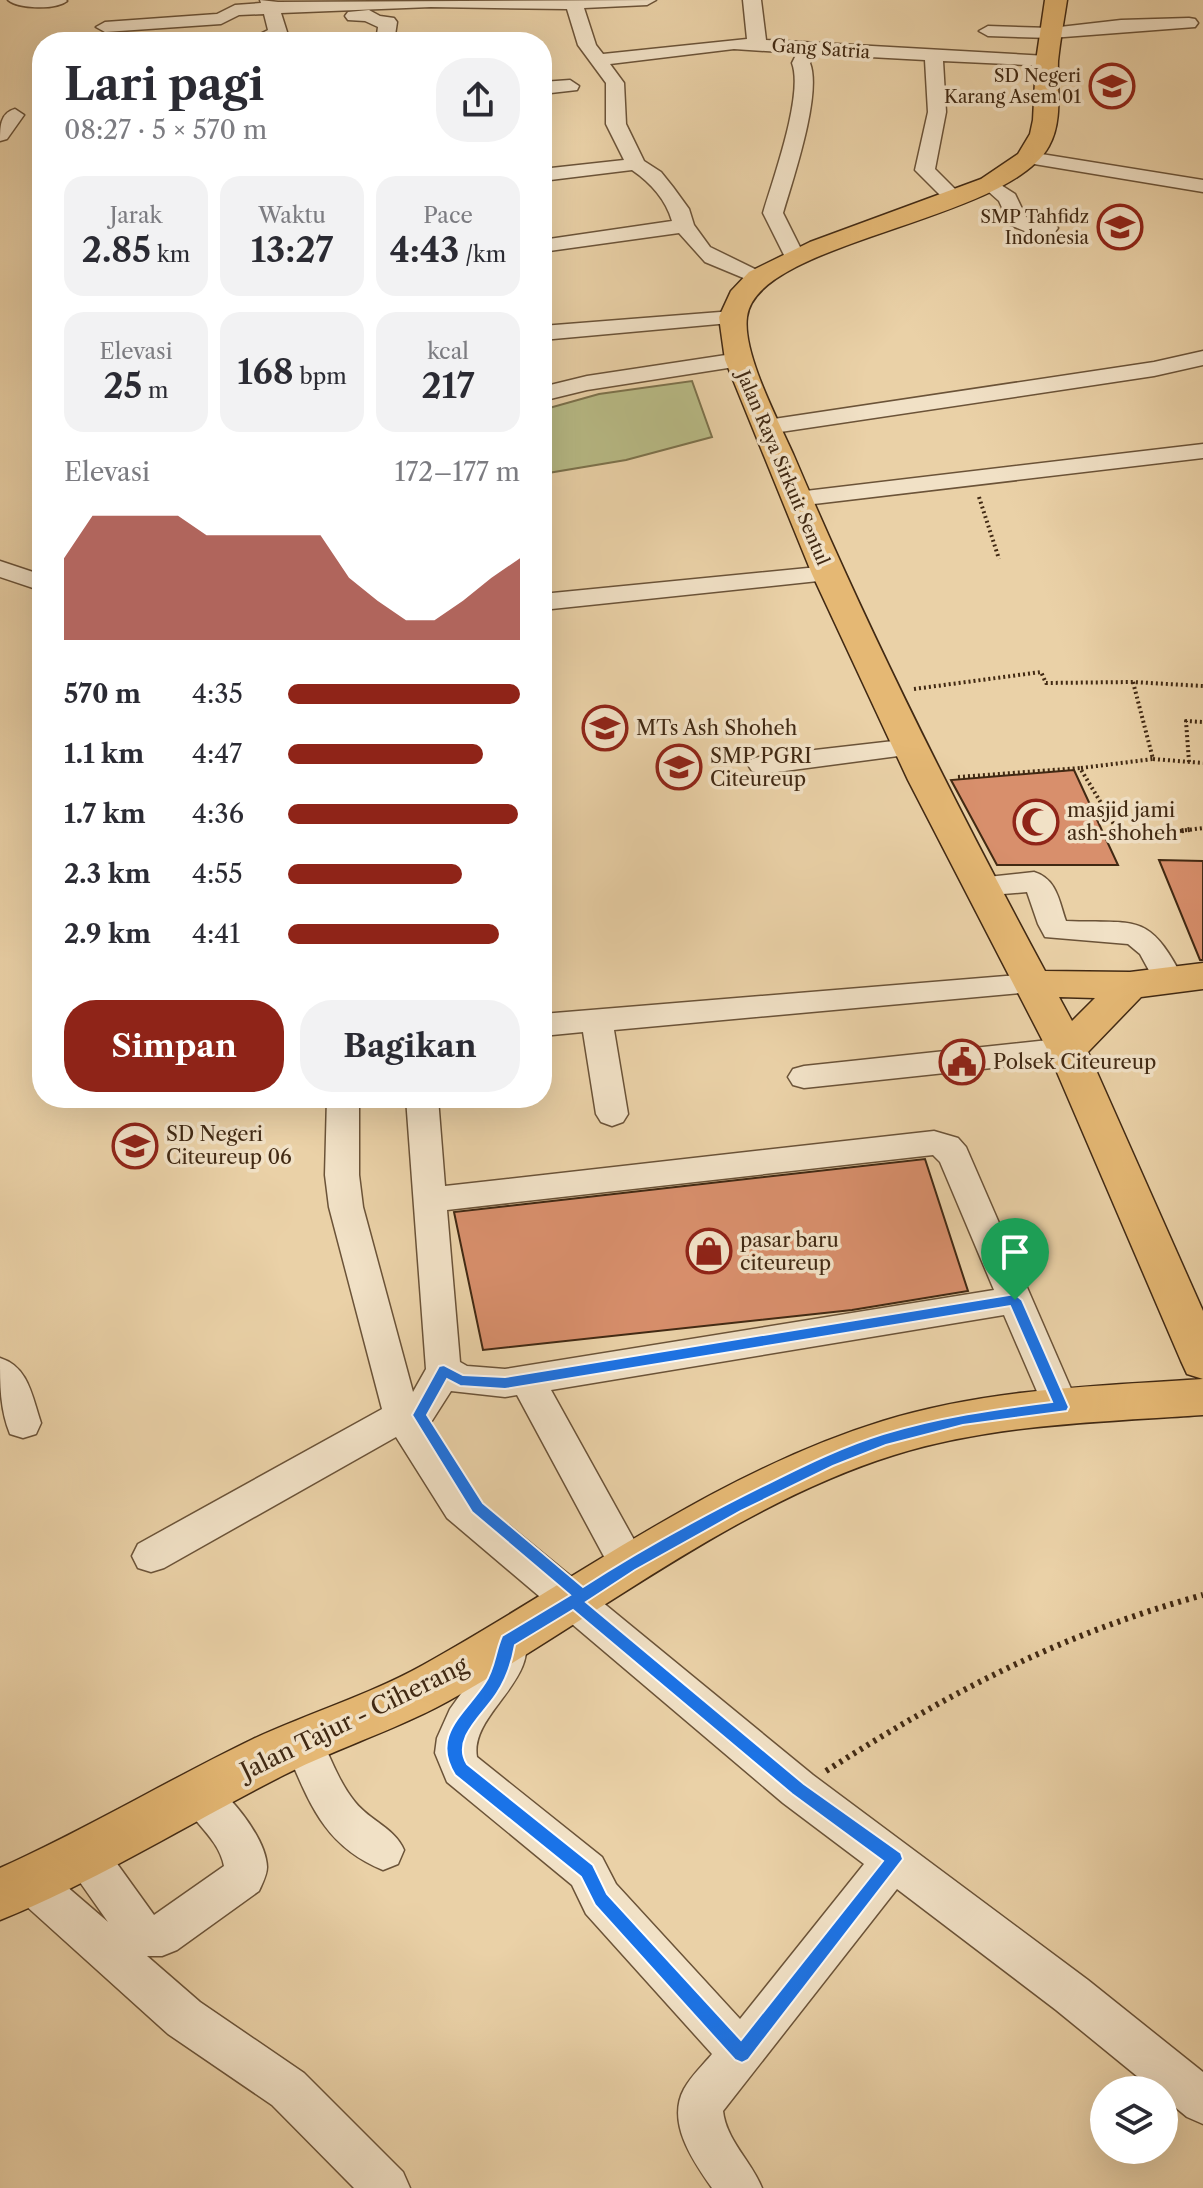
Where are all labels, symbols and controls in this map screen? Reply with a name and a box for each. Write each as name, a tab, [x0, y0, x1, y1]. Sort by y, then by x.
street label: Gang Satria	[771, 35, 871, 63]
text: Lari pagi	[64, 57, 264, 111]
button: share	[436, 58, 520, 142]
school or university icon: SD Negeri Karang Asem 01	[1088, 62, 1136, 110]
place label: SD Negeri Karang Asem 01	[944, 65, 1082, 108]
text: 08:27 · 5 × 570 m	[64, 114, 267, 146]
text: Jarak	[110, 202, 162, 229]
text: Waktu	[258, 202, 326, 229]
text: Pace	[423, 202, 473, 229]
school or university icon: SMP Tahfidz Indonesia	[1096, 203, 1144, 251]
place label: SMP Tahfidz Indonesia	[980, 206, 1089, 249]
text: 2.85	[82, 229, 151, 271]
text: 13:27	[251, 229, 333, 271]
text: 4:43	[390, 229, 459, 271]
text: km	[151, 241, 190, 268]
text: /km	[459, 241, 506, 268]
text: Elevasi	[100, 338, 172, 365]
text: kcal	[427, 338, 469, 365]
text: 168	[237, 351, 294, 393]
text: bpm	[294, 363, 347, 390]
text: 25	[103, 365, 142, 407]
text: 217	[421, 365, 475, 407]
street label: Jalan Raya Sirkuit Sentul	[731, 365, 834, 569]
text: m	[142, 377, 169, 404]
text: Elevasi	[64, 456, 150, 488]
text: 172–177 m	[395, 456, 520, 488]
text: 570 m	[64, 678, 141, 710]
text: 4:35	[192, 678, 243, 710]
school or university icon: MTs Ash Shoheh	[581, 704, 629, 752]
place label: MTs Ash Shoheh	[636, 716, 798, 740]
text: 1.1 km	[64, 738, 144, 770]
text: 4:47	[192, 738, 242, 770]
school or university icon: SMP PGRI Citeureup	[655, 743, 703, 791]
place label: SMP PGRI Citeureup	[710, 744, 812, 791]
text: 1.7 km	[64, 798, 146, 830]
text: 4:36	[192, 798, 244, 830]
mosque icon: masjid jami ash-shoheh	[1012, 798, 1060, 846]
place label: masjid jami ash-shoheh	[1067, 798, 1178, 845]
text: 2.3 km	[64, 858, 151, 890]
text: 4:55	[192, 858, 243, 890]
text: 2.9 km	[64, 918, 151, 950]
text: 4:41	[192, 918, 240, 950]
button: Simpan	[64, 1000, 284, 1092]
button: Bagikan	[300, 1000, 520, 1092]
public building icon: Polsek Citeureup	[938, 1038, 986, 1086]
place label: Polsek Citeureup	[993, 1050, 1156, 1074]
school or university icon: SD Negeri Citeureup 06	[111, 1122, 159, 1170]
place label: SD Negeri Citeureup 06	[166, 1122, 292, 1169]
pin	[981, 1218, 1049, 1300]
shop icon: pasar baru citeureup	[685, 1227, 733, 1275]
place label: pasar baru citeureup	[740, 1228, 839, 1275]
icon: arrive	[993, 1230, 1037, 1274]
street label: Jalan Tajur - Ciherang	[232, 1650, 473, 1787]
map controls	[1090, 2076, 1178, 2164]
button: layers	[1090, 2076, 1178, 2164]

